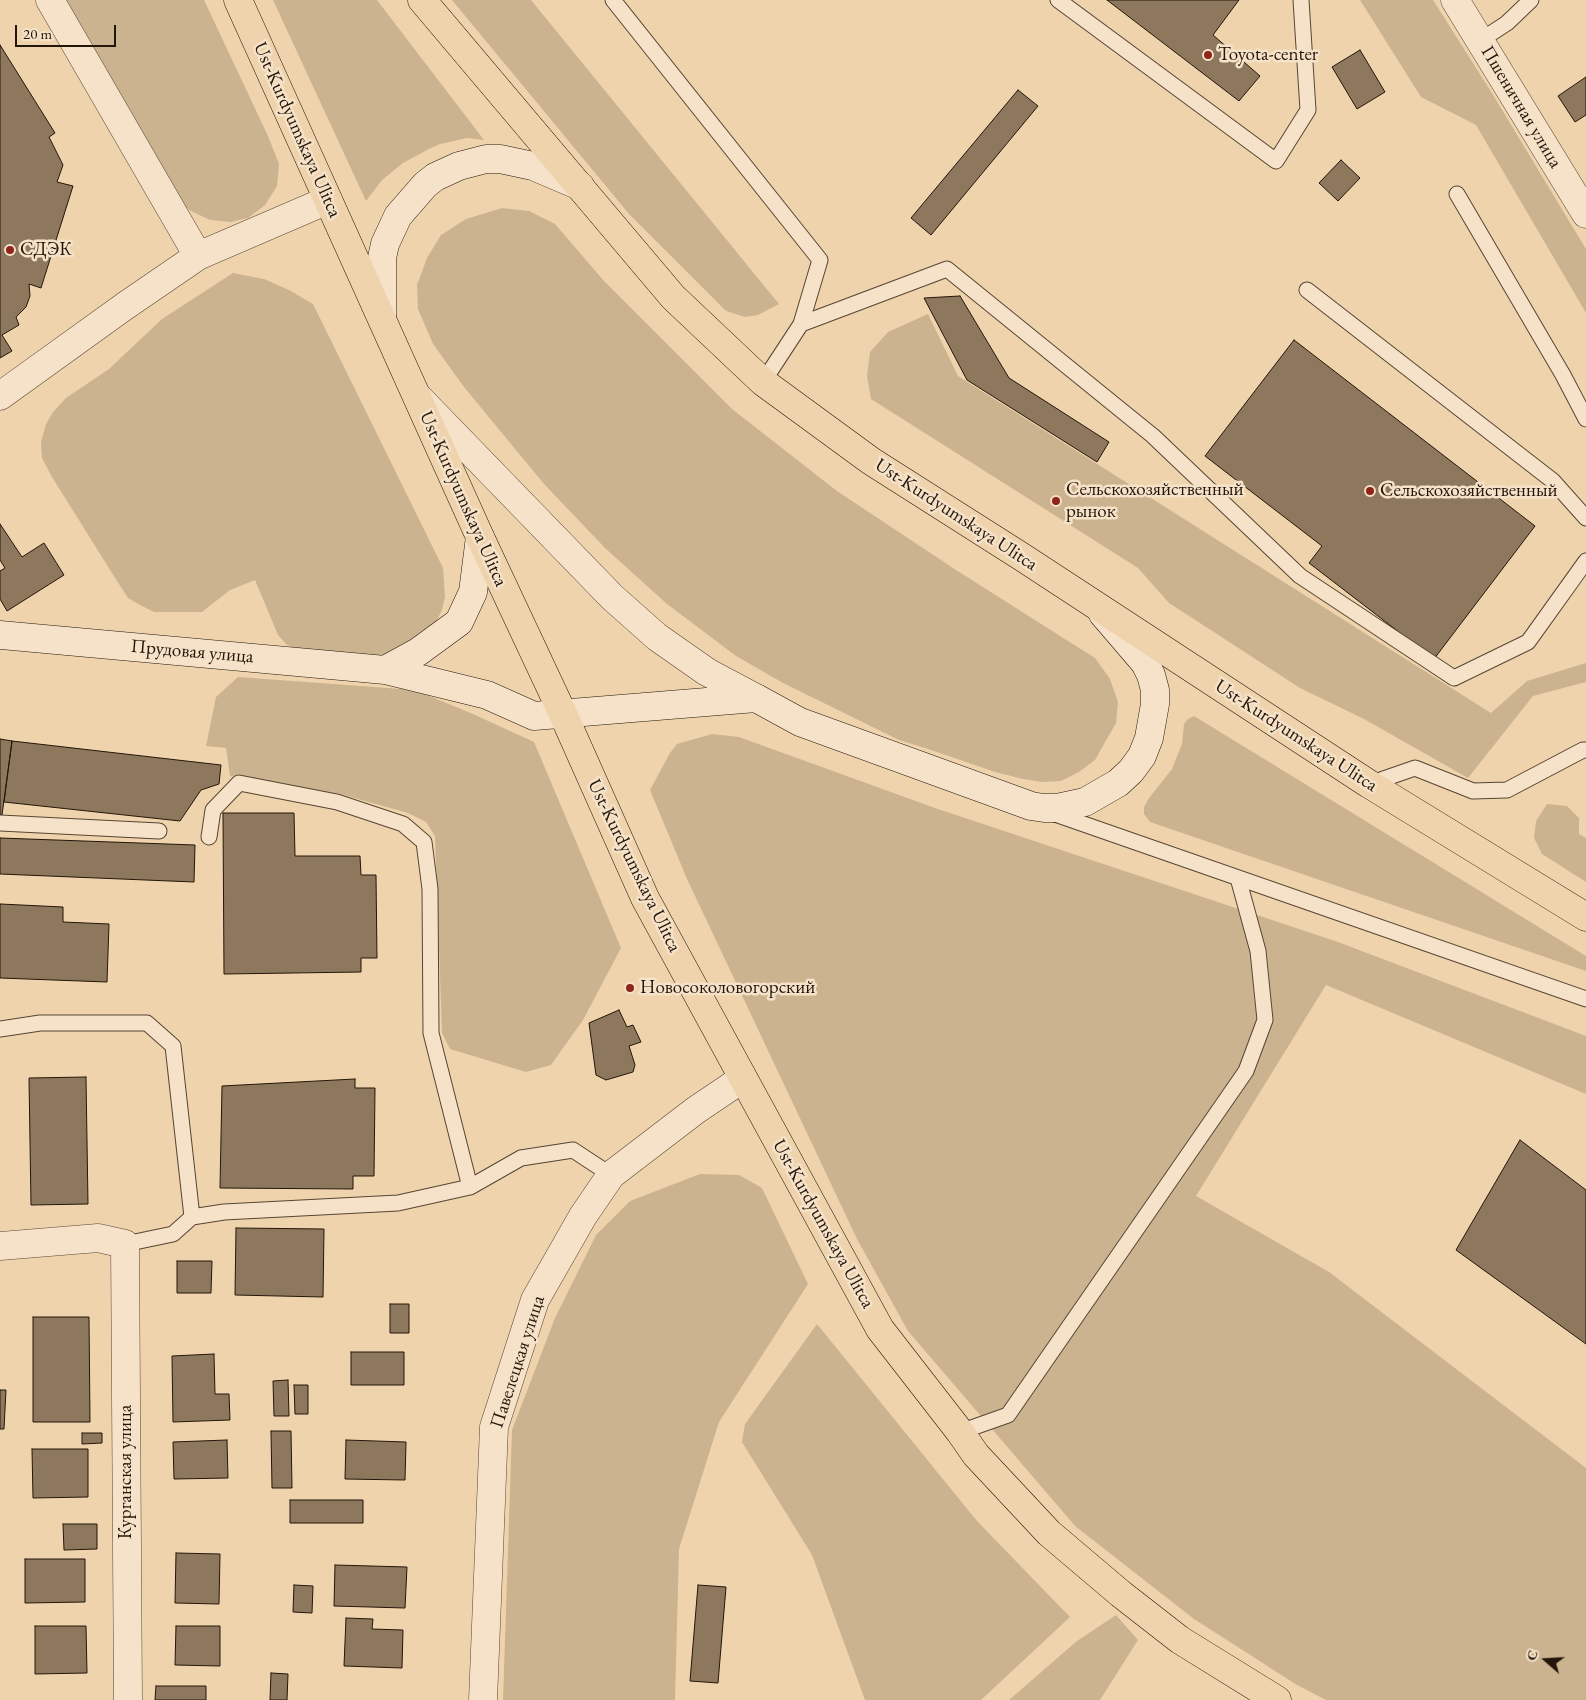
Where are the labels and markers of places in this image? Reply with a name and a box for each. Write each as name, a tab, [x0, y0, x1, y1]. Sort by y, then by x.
place label: Toyota-center	[1218, 44, 1318, 66]
marker: Toyota-center	[1202, 49, 1214, 61]
place label: СДЭК	[20, 239, 72, 261]
marker: СДЭК	[4, 244, 16, 256]
place label: Сельскохозяйственный рынок	[1066, 479, 1244, 523]
place label: Сельскохозяйственный	[1380, 480, 1558, 502]
marker: Сельскохозяйственный	[1364, 485, 1376, 497]
marker: Сельскохозяйственный рынок	[1050, 495, 1062, 507]
place label: Новосоколовогорский	[640, 977, 815, 999]
marker: Новосоколовогорский	[624, 982, 636, 994]

